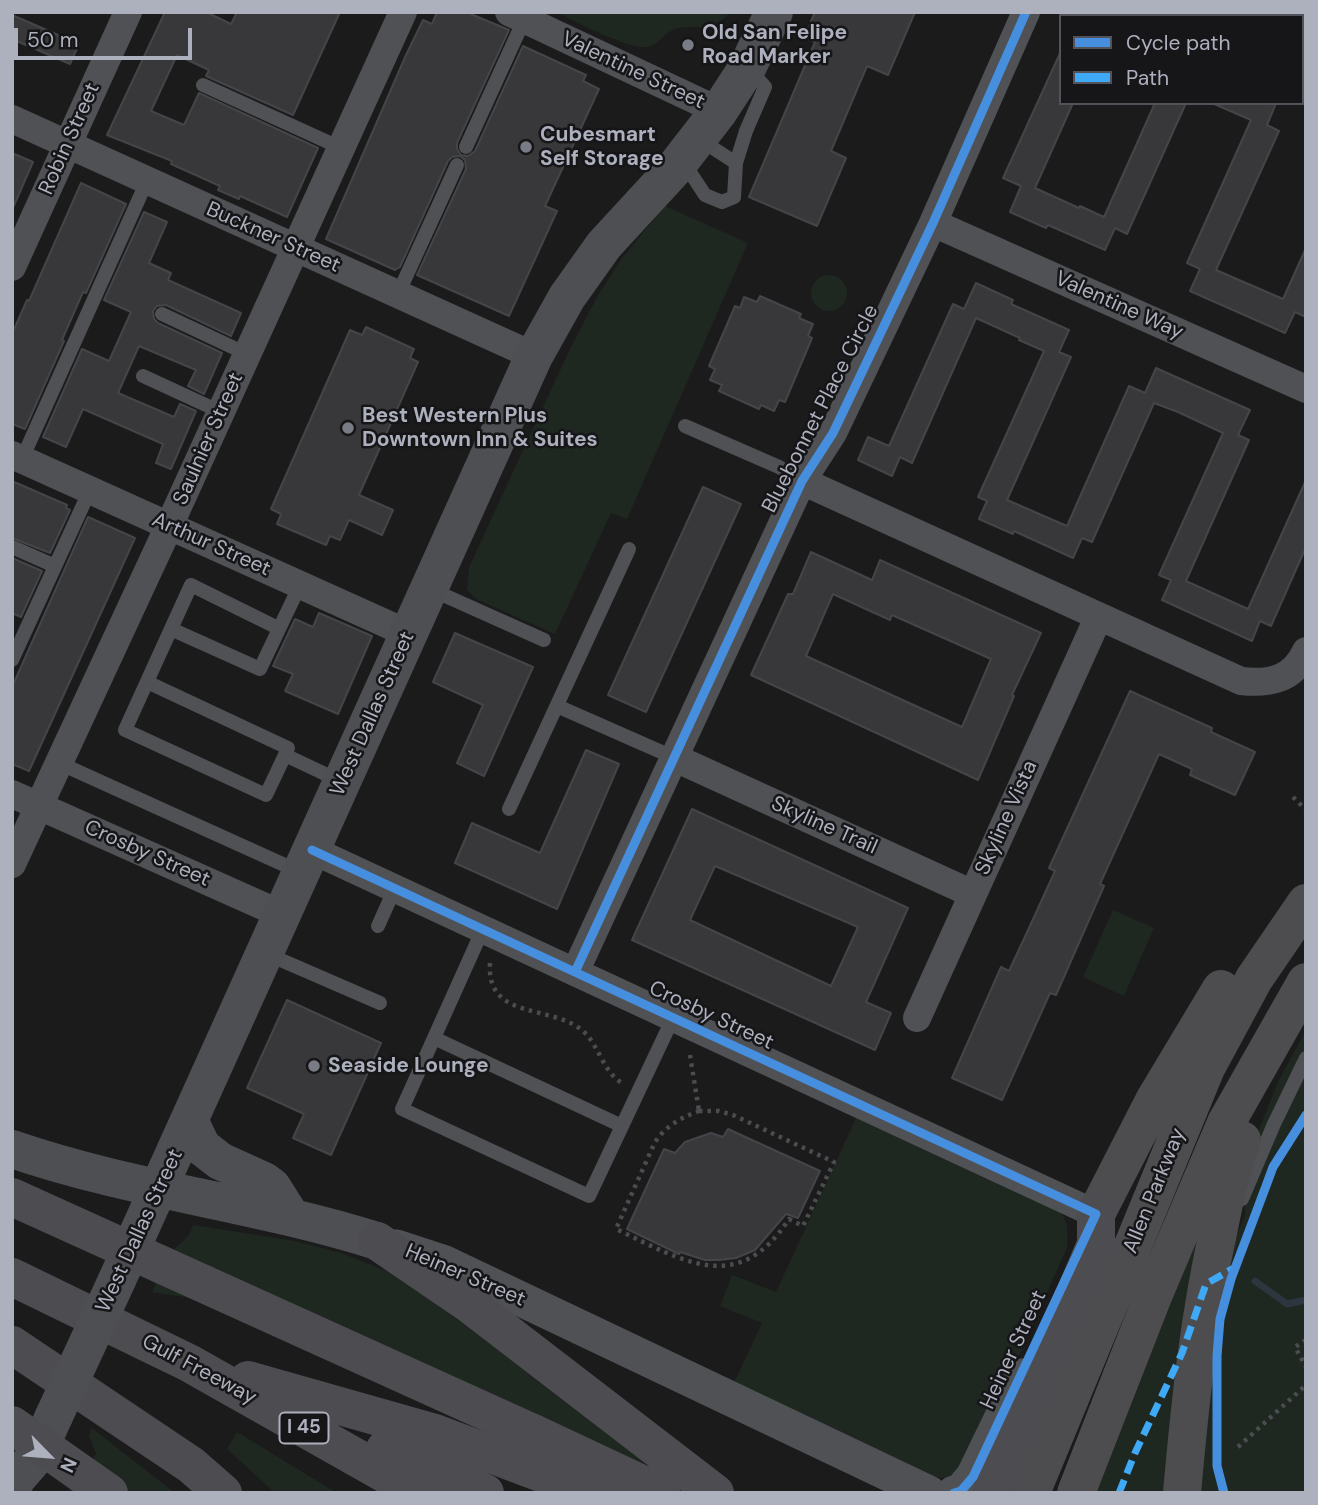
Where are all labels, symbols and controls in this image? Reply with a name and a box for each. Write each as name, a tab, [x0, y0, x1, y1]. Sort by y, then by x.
scale bar	[18, 14, 196, 58]
legend	[1059, 14, 1304, 105]
place label: Old San Felipe Road Marker	[702, 20, 847, 70]
text: 50 m	[27, 26, 78, 54]
street label: Valentine Street	[557, 27, 709, 115]
text: Cycle path	[1126, 29, 1231, 57]
marker: Old San Felipe Road Marker	[680, 37, 696, 53]
text: Path	[1126, 64, 1169, 92]
street label: Robin Street	[34, 79, 106, 199]
place label: Cubesmart Self Storage	[540, 122, 664, 172]
marker: Cubesmart Self Storage	[518, 139, 534, 155]
street label: Buckner Street	[202, 197, 344, 279]
street label: Valentine Way	[1051, 266, 1187, 346]
street label: Bluebonnet Place Circle	[757, 301, 885, 517]
street label: Saulnier Street	[169, 369, 249, 509]
place label: Best Western Plus Downtown Inn & Suites	[362, 403, 598, 453]
marker: Best Western Plus Downtown Inn & Suites	[340, 420, 356, 436]
street label: Arthur Street	[148, 508, 274, 582]
street label: West Dallas Street	[325, 628, 421, 800]
street label: Skyline Vista	[971, 757, 1043, 879]
street label: Skyline Trail	[767, 791, 881, 861]
street label: Crosby Street	[80, 815, 214, 893]
street label: Crosby Street	[645, 976, 777, 1056]
place label: Seaside Lounge	[328, 1053, 489, 1079]
marker: Seaside Lounge	[306, 1058, 322, 1074]
street label: Allen Parkway	[1118, 1125, 1192, 1257]
street label: West Dallas Street	[91, 1145, 189, 1317]
street label: Heiner Street	[401, 1239, 529, 1313]
street label: Heiner Street	[976, 1287, 1052, 1413]
street label: Gulf Freeway	[138, 1329, 260, 1411]
road number: I 45	[280, 1412, 328, 1444]
north arrow	[14, 1421, 84, 1491]
text: N	[54, 1454, 83, 1477]

